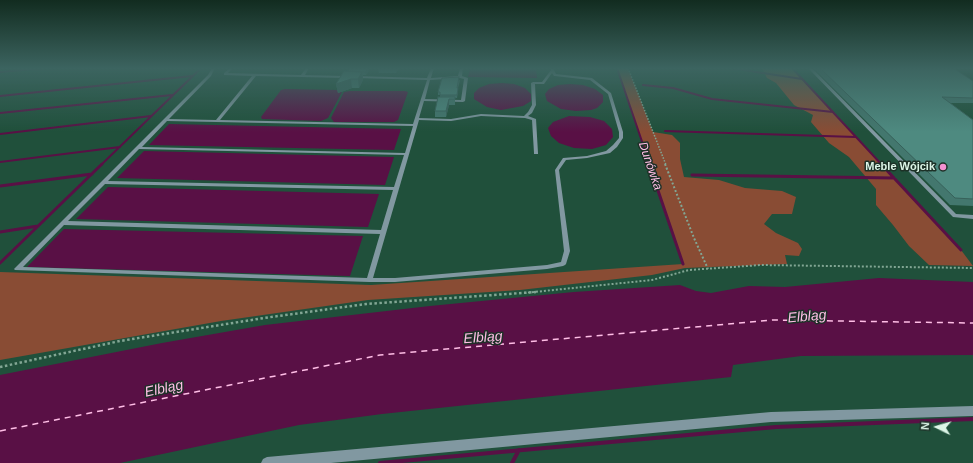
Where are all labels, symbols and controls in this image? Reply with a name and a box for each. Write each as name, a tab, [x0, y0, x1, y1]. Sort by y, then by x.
water label: Dunówka	[635, 140, 665, 192]
place label: Meble Wójcik	[865, 160, 935, 174]
marker: Meble Wójcik	[938, 162, 948, 172]
water label: Elbląg	[787, 307, 827, 327]
water label: Elbląg	[463, 328, 503, 348]
water label: Elbląg	[143, 377, 185, 401]
north arrow	[917, 407, 957, 447]
text: N	[919, 421, 931, 430]

